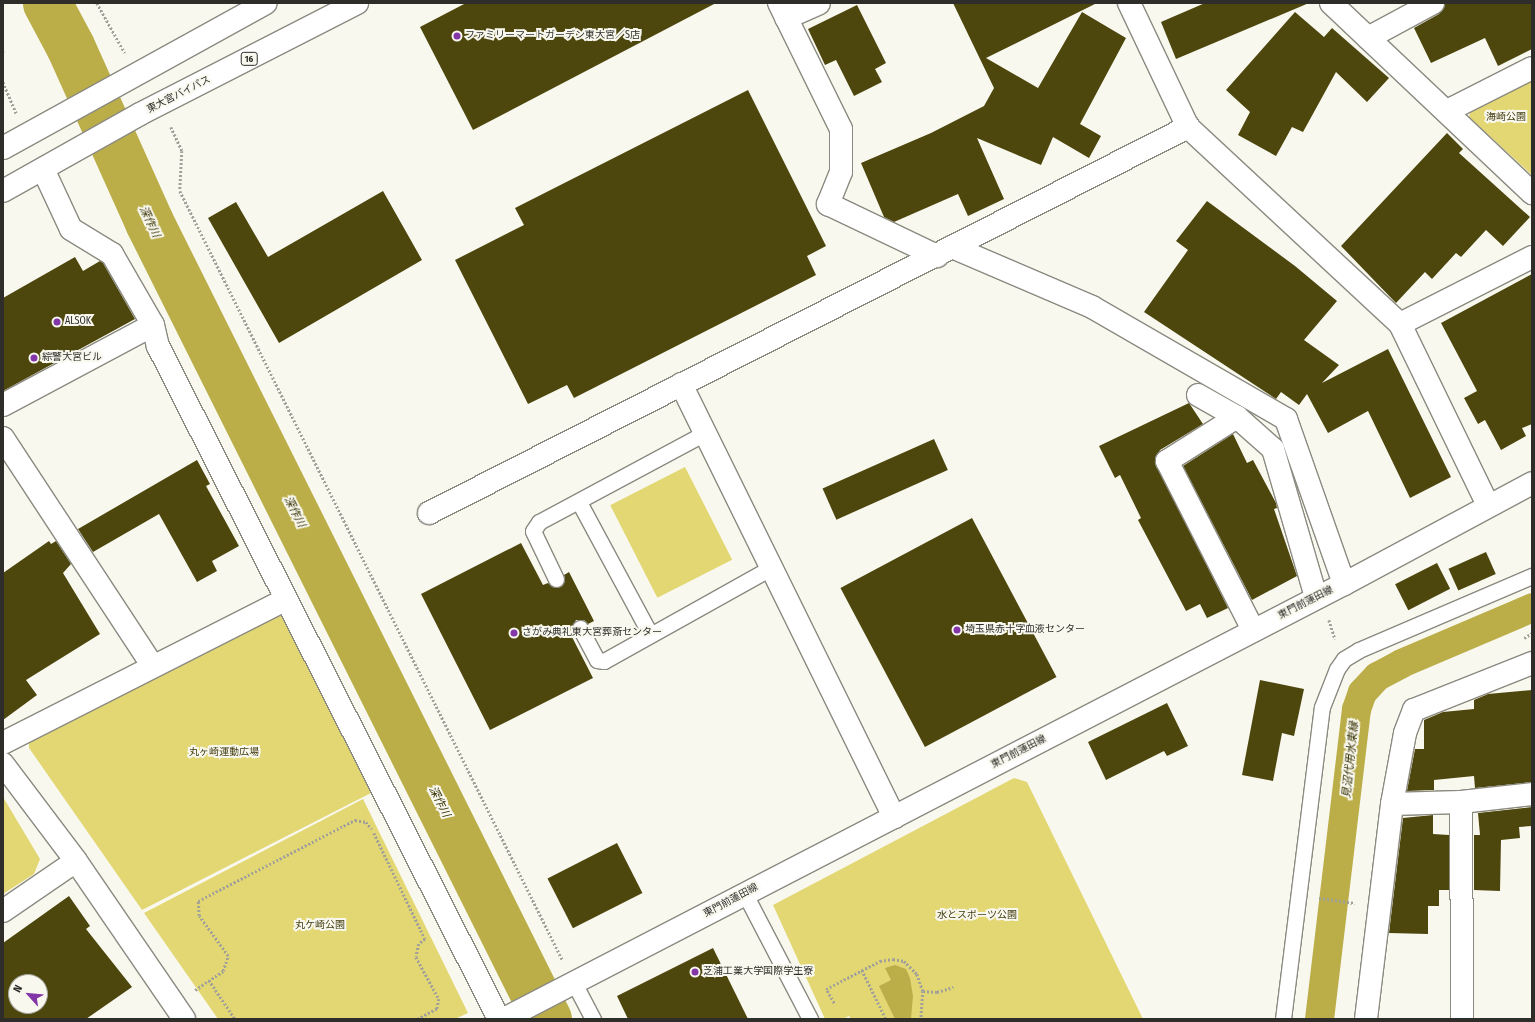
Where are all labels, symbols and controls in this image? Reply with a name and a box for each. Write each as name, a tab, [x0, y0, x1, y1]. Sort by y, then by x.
place label: ファミリーマートガーデン東大宮／S店	[465, 30, 640, 42]
marker: ファミリーマートガーデン東大宮／S店	[452, 31, 462, 41]
road number: 16	[240, 52, 258, 66]
street label: 東大宮バイパス	[145, 74, 213, 116]
park label: 海崎公園	[1486, 112, 1526, 124]
water label: 深作川	[136, 204, 162, 240]
place label: ALSOK	[65, 316, 91, 328]
marker: ALSOK	[52, 317, 62, 327]
place label: 綜警大宮ビル	[42, 352, 102, 364]
marker: 綜警大宮ビル	[29, 353, 39, 363]
water label: 深作川	[281, 494, 307, 530]
street label: 東門前蓮田線	[1277, 584, 1335, 622]
place label: 埼玉県赤十字血液センター	[965, 624, 1085, 636]
marker: 埼玉県赤十字血液センター	[952, 625, 962, 635]
place label: さがみ典礼東大宮葬斎センター	[522, 627, 662, 639]
marker: さがみ典礼東大宮葬斎センター	[509, 628, 519, 638]
water label: 見沼代用水東縁	[1340, 721, 1362, 799]
street label: 東門前蓮田線	[990, 733, 1048, 771]
park label: 丸ヶ崎運動広場	[189, 747, 259, 759]
water label: 深作川	[426, 784, 452, 820]
street label: 東門前蓮田線	[702, 882, 760, 920]
park label: 水とスポーツ公園	[937, 910, 1017, 922]
park label: 丸ケ崎公園	[295, 920, 345, 932]
place label: 芝浦工業大学国際学生寮	[703, 966, 813, 978]
marker: 芝浦工業大学国際学生寮	[690, 967, 700, 977]
north arrow	[8, 974, 48, 1014]
text: N	[10, 983, 25, 995]

